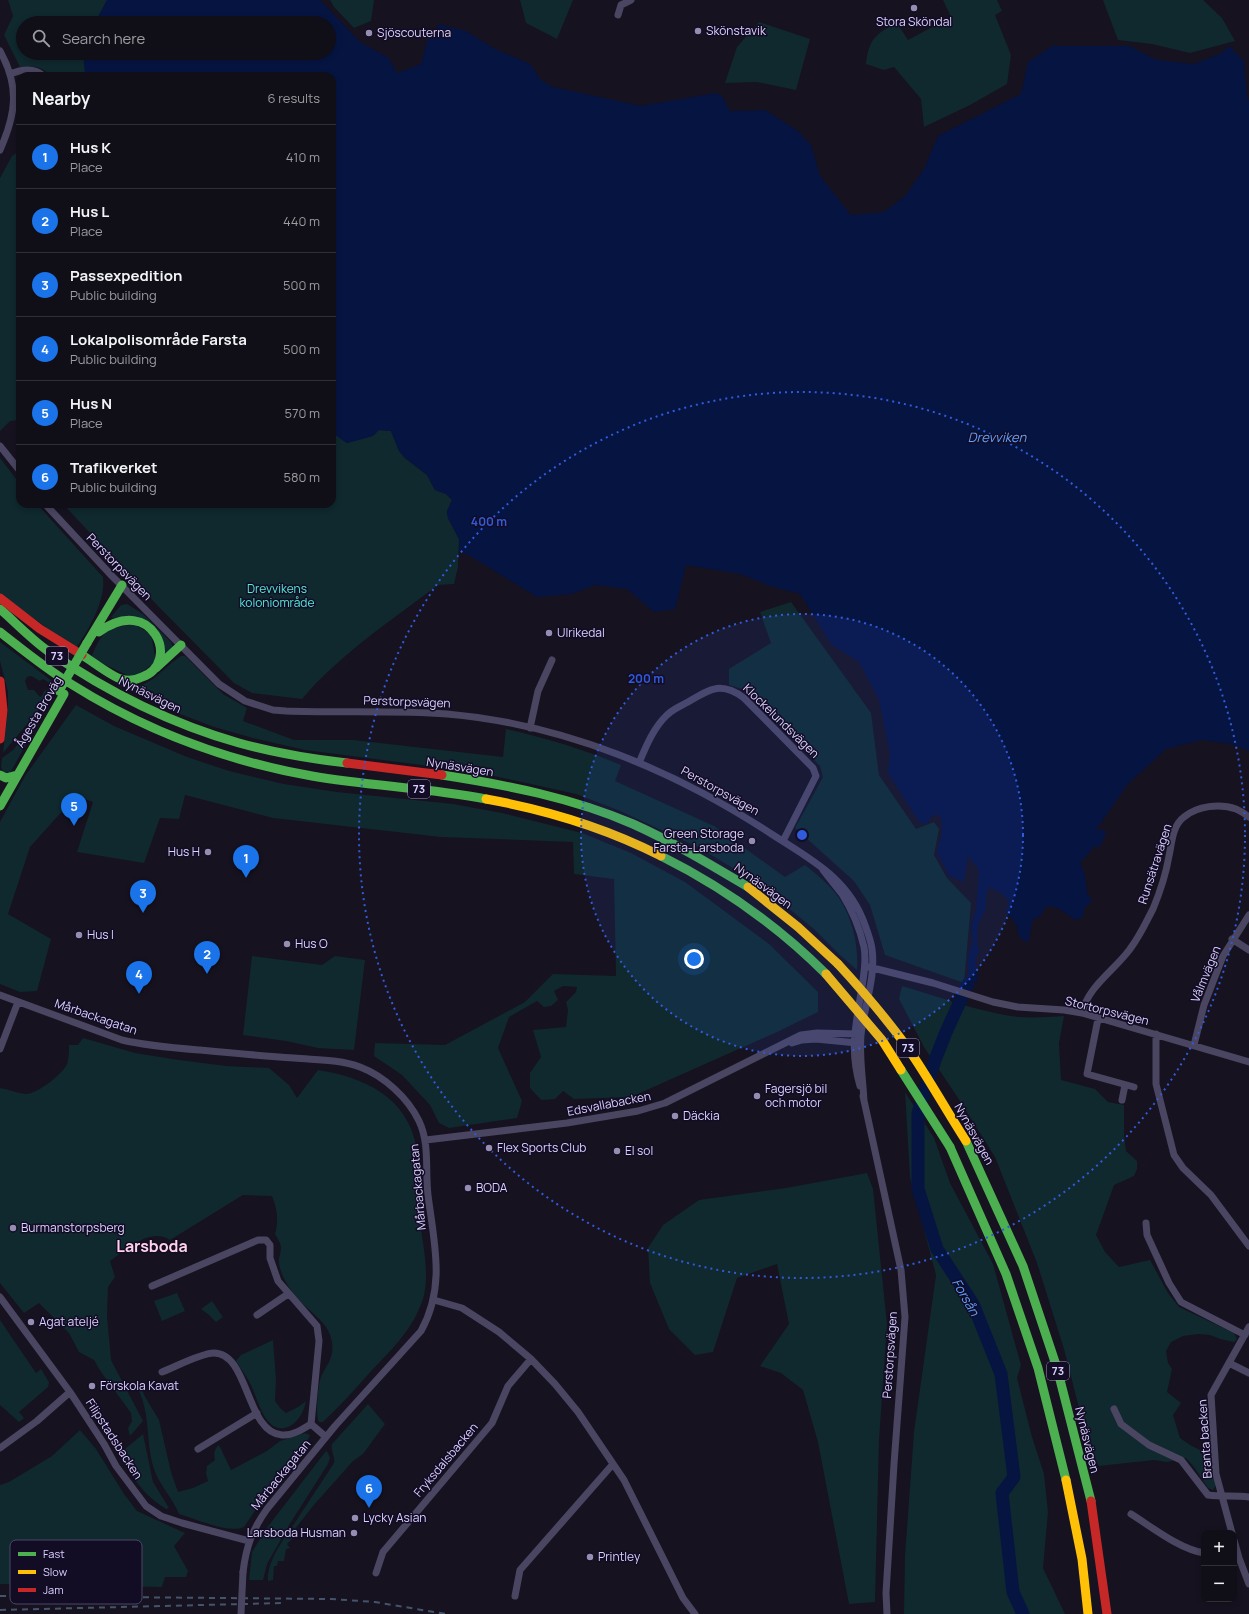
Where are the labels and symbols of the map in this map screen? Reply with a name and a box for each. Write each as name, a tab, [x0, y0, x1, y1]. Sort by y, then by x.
marker: Stora Sköndal	[909, 3, 919, 13]
place label: Stora Sköndal	[876, 13, 952, 30]
place label: Skönstavik	[706, 22, 767, 39]
place label: Sjöscouterna	[377, 24, 451, 41]
marker: Skönstavik	[693, 26, 703, 36]
marker: Sjöscouterna	[364, 28, 374, 38]
water label: Drevviken	[968, 428, 1027, 446]
text: 400 m	[471, 513, 507, 530]
street label: Perstorpsvägen	[83, 529, 156, 604]
park label: Drevvikens koloniområde	[240, 580, 314, 611]
place label: Ulrikedal	[557, 624, 605, 641]
marker: Ulrikedal	[544, 628, 554, 638]
road number: 73	[46, 647, 68, 665]
text: 200 m	[628, 670, 664, 687]
street label: Nynäsvägen	[116, 672, 184, 717]
street label: Ågesta Broväg	[11, 673, 66, 751]
street label: Klockelundsvägen	[739, 680, 823, 762]
street label: Perstorpsvägen	[363, 691, 451, 712]
street label: Nynäsvägen	[425, 753, 495, 780]
street label: Perstorpsvägen	[678, 762, 762, 819]
road number: 73	[408, 780, 430, 798]
pin: 5	[61, 793, 87, 826]
street label: Runsätravägen	[1134, 821, 1176, 906]
place label: Green Storage Farsta-Larsboda	[653, 825, 744, 856]
centre of rings	[795, 828, 809, 842]
marker: Green Storage Farsta-Larsboda	[747, 836, 757, 846]
place label: Hus H	[168, 843, 200, 860]
pin: 1	[233, 845, 259, 878]
marker: Hus H	[203, 847, 213, 857]
street label: Nynäsvägen	[731, 859, 796, 912]
pin: 3	[130, 880, 156, 913]
place label: Hus I	[87, 926, 114, 943]
marker: Hus I	[74, 930, 84, 940]
place label: Hus O	[295, 935, 328, 952]
marker: Hus O	[282, 939, 292, 949]
pin: 2	[194, 941, 220, 974]
street label: Vålmvägen	[1186, 943, 1225, 1005]
your location	[684, 949, 704, 969]
pin: 4	[126, 961, 152, 994]
street label: Stortorpsvägen	[1063, 992, 1151, 1029]
street label: Mårbackagatan	[53, 994, 140, 1039]
road number: 73	[897, 1039, 919, 1057]
place label: Fagersjö bil och motor	[765, 1080, 827, 1111]
street label: Edsvallabacken	[566, 1087, 652, 1120]
marker: Fagersjö bil och motor	[752, 1091, 762, 1101]
street label: Nynäsvägen	[951, 1100, 998, 1168]
place label: Däckia	[683, 1107, 720, 1124]
marker: Däckia	[670, 1111, 680, 1121]
place label: Flex Sports Club	[497, 1139, 586, 1156]
place label: El sol	[625, 1142, 653, 1159]
street label: Mårbackagatan	[405, 1143, 430, 1231]
marker: Flex Sports Club	[484, 1143, 494, 1153]
marker: El sol	[612, 1146, 622, 1156]
place label: BODA	[476, 1179, 508, 1196]
marker: BODA	[463, 1183, 473, 1193]
place label: Burmanstorpsberg	[21, 1219, 125, 1236]
marker: Burmanstorpsberg	[8, 1223, 18, 1233]
district label: Larsboda	[116, 1235, 188, 1257]
water label: Forsån	[948, 1275, 984, 1320]
street label: Perstorpsvägen	[878, 1311, 901, 1399]
place label: Agat ateljé	[39, 1313, 99, 1330]
marker: Agat ateljé	[26, 1317, 36, 1327]
road number: 73	[1047, 1362, 1069, 1380]
place label: Förskola Kavat	[100, 1377, 179, 1394]
marker: Förskola Kavat	[87, 1381, 97, 1391]
street label: Filipstadsbacken	[82, 1395, 147, 1482]
street label: Branta backen	[1193, 1399, 1216, 1479]
street label: Nynäsvägen	[1071, 1405, 1104, 1475]
street label: Fryksdalsbacken	[410, 1419, 482, 1500]
street label: Mårbackagatan	[247, 1436, 314, 1514]
pin: 6	[356, 1475, 382, 1508]
place label: Lycky Asian	[363, 1509, 426, 1526]
marker: Lycky Asian	[350, 1513, 360, 1523]
place label: Larsboda Husman	[247, 1524, 346, 1541]
marker: Larsboda Husman	[349, 1528, 359, 1538]
legend	[10, 1540, 142, 1604]
text: Fast	[43, 1546, 65, 1561]
place label: Printley	[598, 1548, 641, 1565]
marker: Printley	[585, 1552, 595, 1562]
text: Slow	[43, 1564, 68, 1579]
text: Jam	[43, 1582, 64, 1597]

